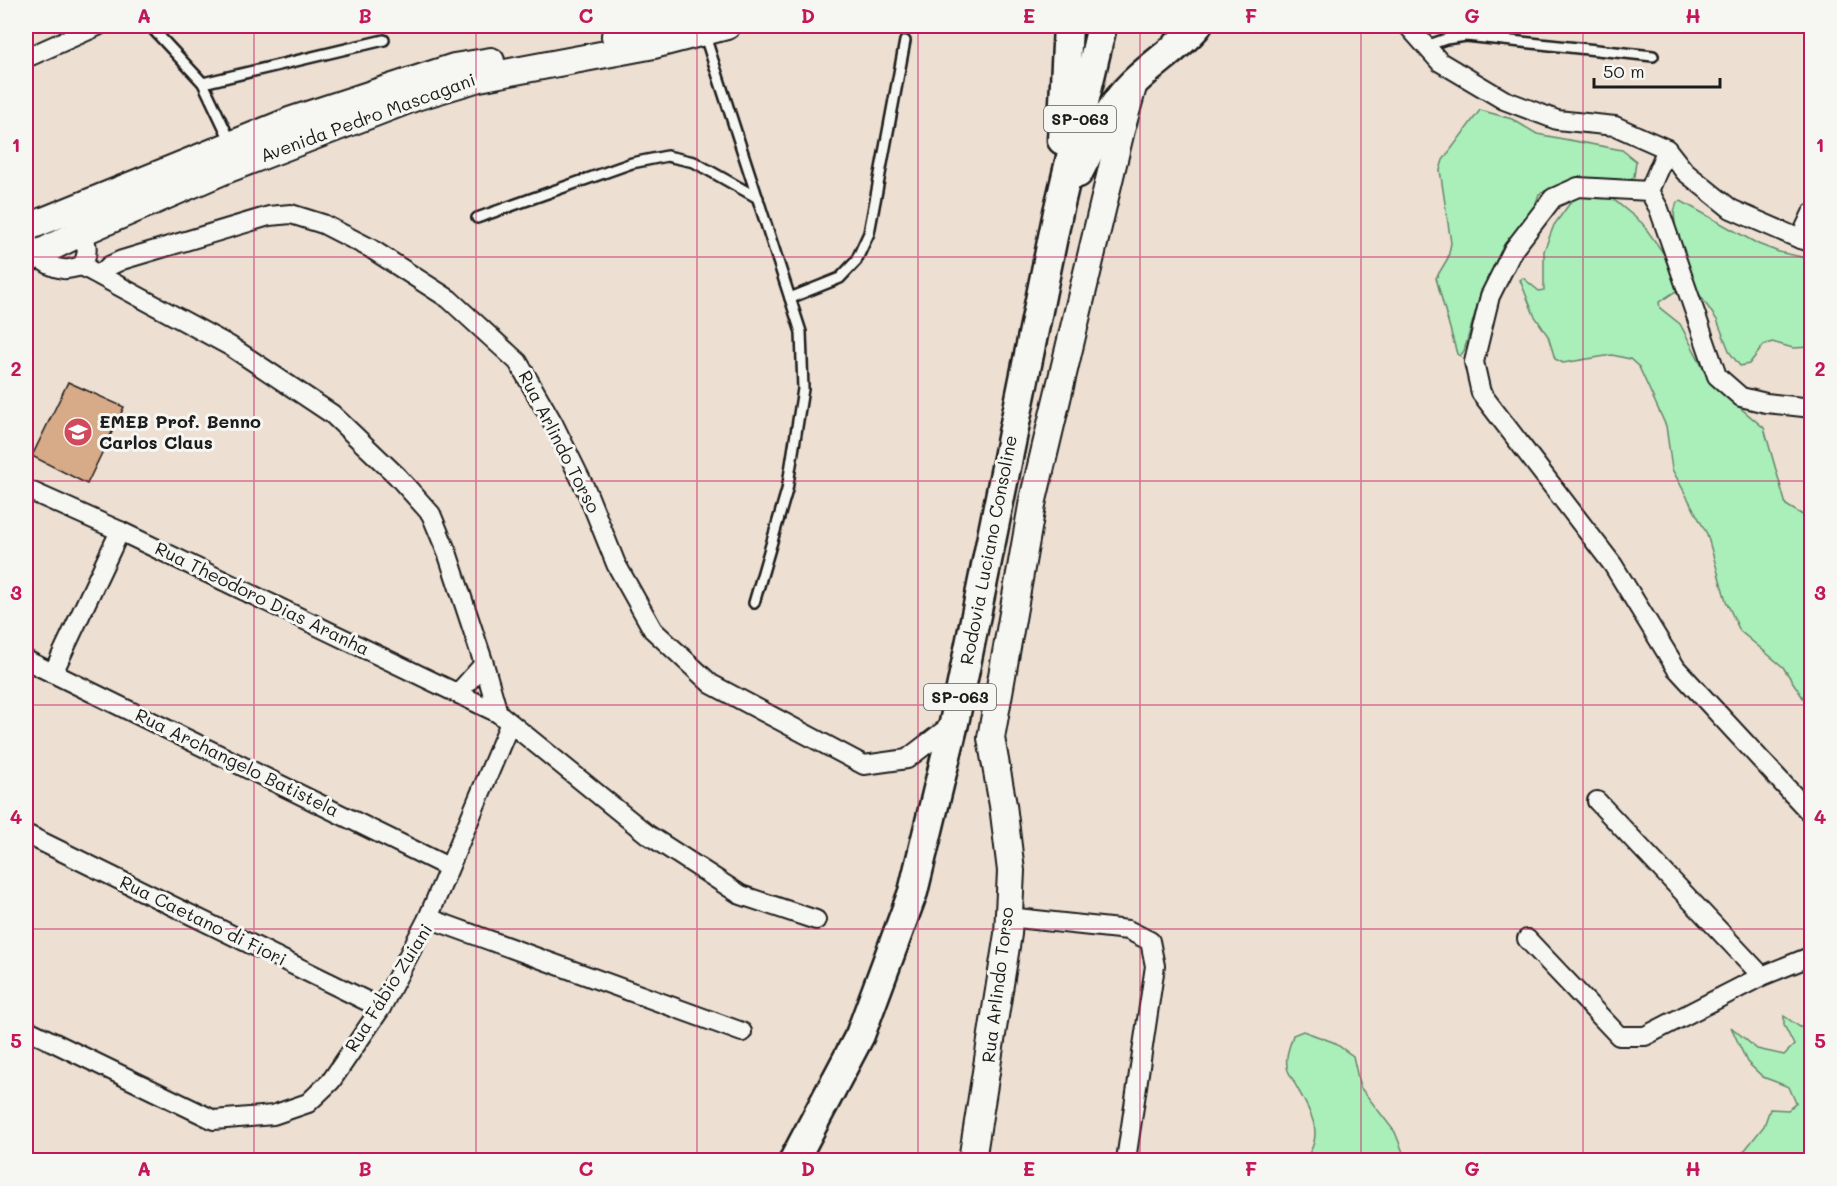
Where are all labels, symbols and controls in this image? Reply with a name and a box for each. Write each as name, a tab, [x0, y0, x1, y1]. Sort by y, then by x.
text: A	[137, 2, 151, 28]
text: B	[358, 2, 372, 28]
text: C	[579, 2, 594, 28]
text: D	[801, 2, 815, 28]
text: E	[1023, 2, 1035, 28]
text: F	[1245, 2, 1258, 28]
text: G	[1464, 2, 1480, 28]
text: H	[1685, 2, 1701, 28]
scale bar	[1594, 51, 1720, 89]
text: 50 m	[1603, 59, 1645, 83]
street label: Avenida Pedro Mascagani	[257, 67, 479, 167]
road number: SP-063	[1044, 106, 1116, 132]
text: 1	[12, 131, 20, 157]
text: 1	[1816, 131, 1824, 157]
text: 2	[10, 355, 22, 381]
text: 2	[1814, 355, 1826, 381]
street label: Rua Arlindo Torso	[514, 366, 606, 517]
place label: EMEB Prof. Benno Carlos Claus	[99, 409, 261, 454]
school or university icon: EMEB Prof. Benno Carlos Claus	[62, 416, 94, 448]
street label: Rodovia Luciano Consoline	[954, 433, 1022, 667]
street label: Rua Theodoro Dias Aranha	[151, 536, 374, 661]
text: 3	[10, 579, 22, 605]
text: 3	[1814, 579, 1826, 605]
road number: SP-063	[924, 684, 996, 710]
street label: Rua Archangelo Batistela	[132, 702, 343, 822]
text: 4	[10, 803, 23, 829]
text: 4	[1814, 803, 1827, 829]
street label: Rua Caetano di Fiori	[116, 869, 291, 971]
street label: Rua Arlindo Torso	[976, 905, 1019, 1064]
street label: Rua Fábio Zuiani	[339, 919, 437, 1056]
text: 5	[10, 1027, 22, 1053]
text: 5	[1814, 1027, 1826, 1053]
text: A	[137, 1155, 151, 1181]
text: B	[358, 1155, 372, 1181]
text: C	[579, 1155, 594, 1181]
text: D	[801, 1155, 815, 1181]
text: E	[1023, 1155, 1035, 1181]
text: F	[1245, 1155, 1258, 1181]
text: G	[1464, 1155, 1480, 1181]
text: H	[1685, 1155, 1701, 1181]

